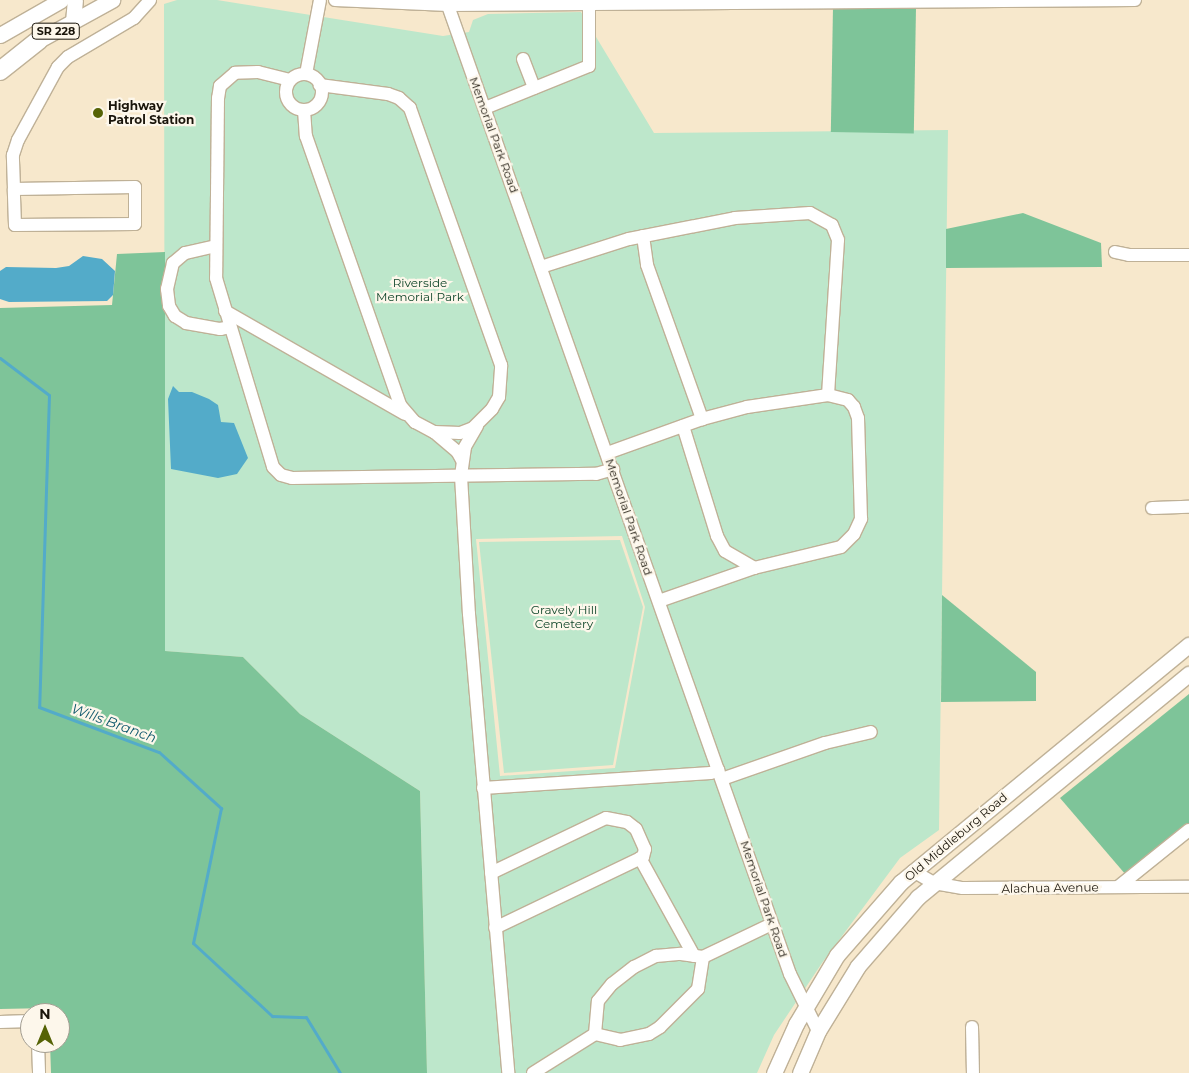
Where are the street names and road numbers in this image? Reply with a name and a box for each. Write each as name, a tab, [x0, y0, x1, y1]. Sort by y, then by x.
road number: SR 228	[31, 22, 81, 40]
street label: Memorial Park Road	[466, 75, 522, 195]
street label: Memorial Park Road	[602, 457, 656, 577]
street label: Old Middleburg Road	[902, 790, 1010, 884]
street label: Memorial Park Road	[737, 839, 791, 959]
street label: Alachua Avenue	[1001, 880, 1099, 896]

